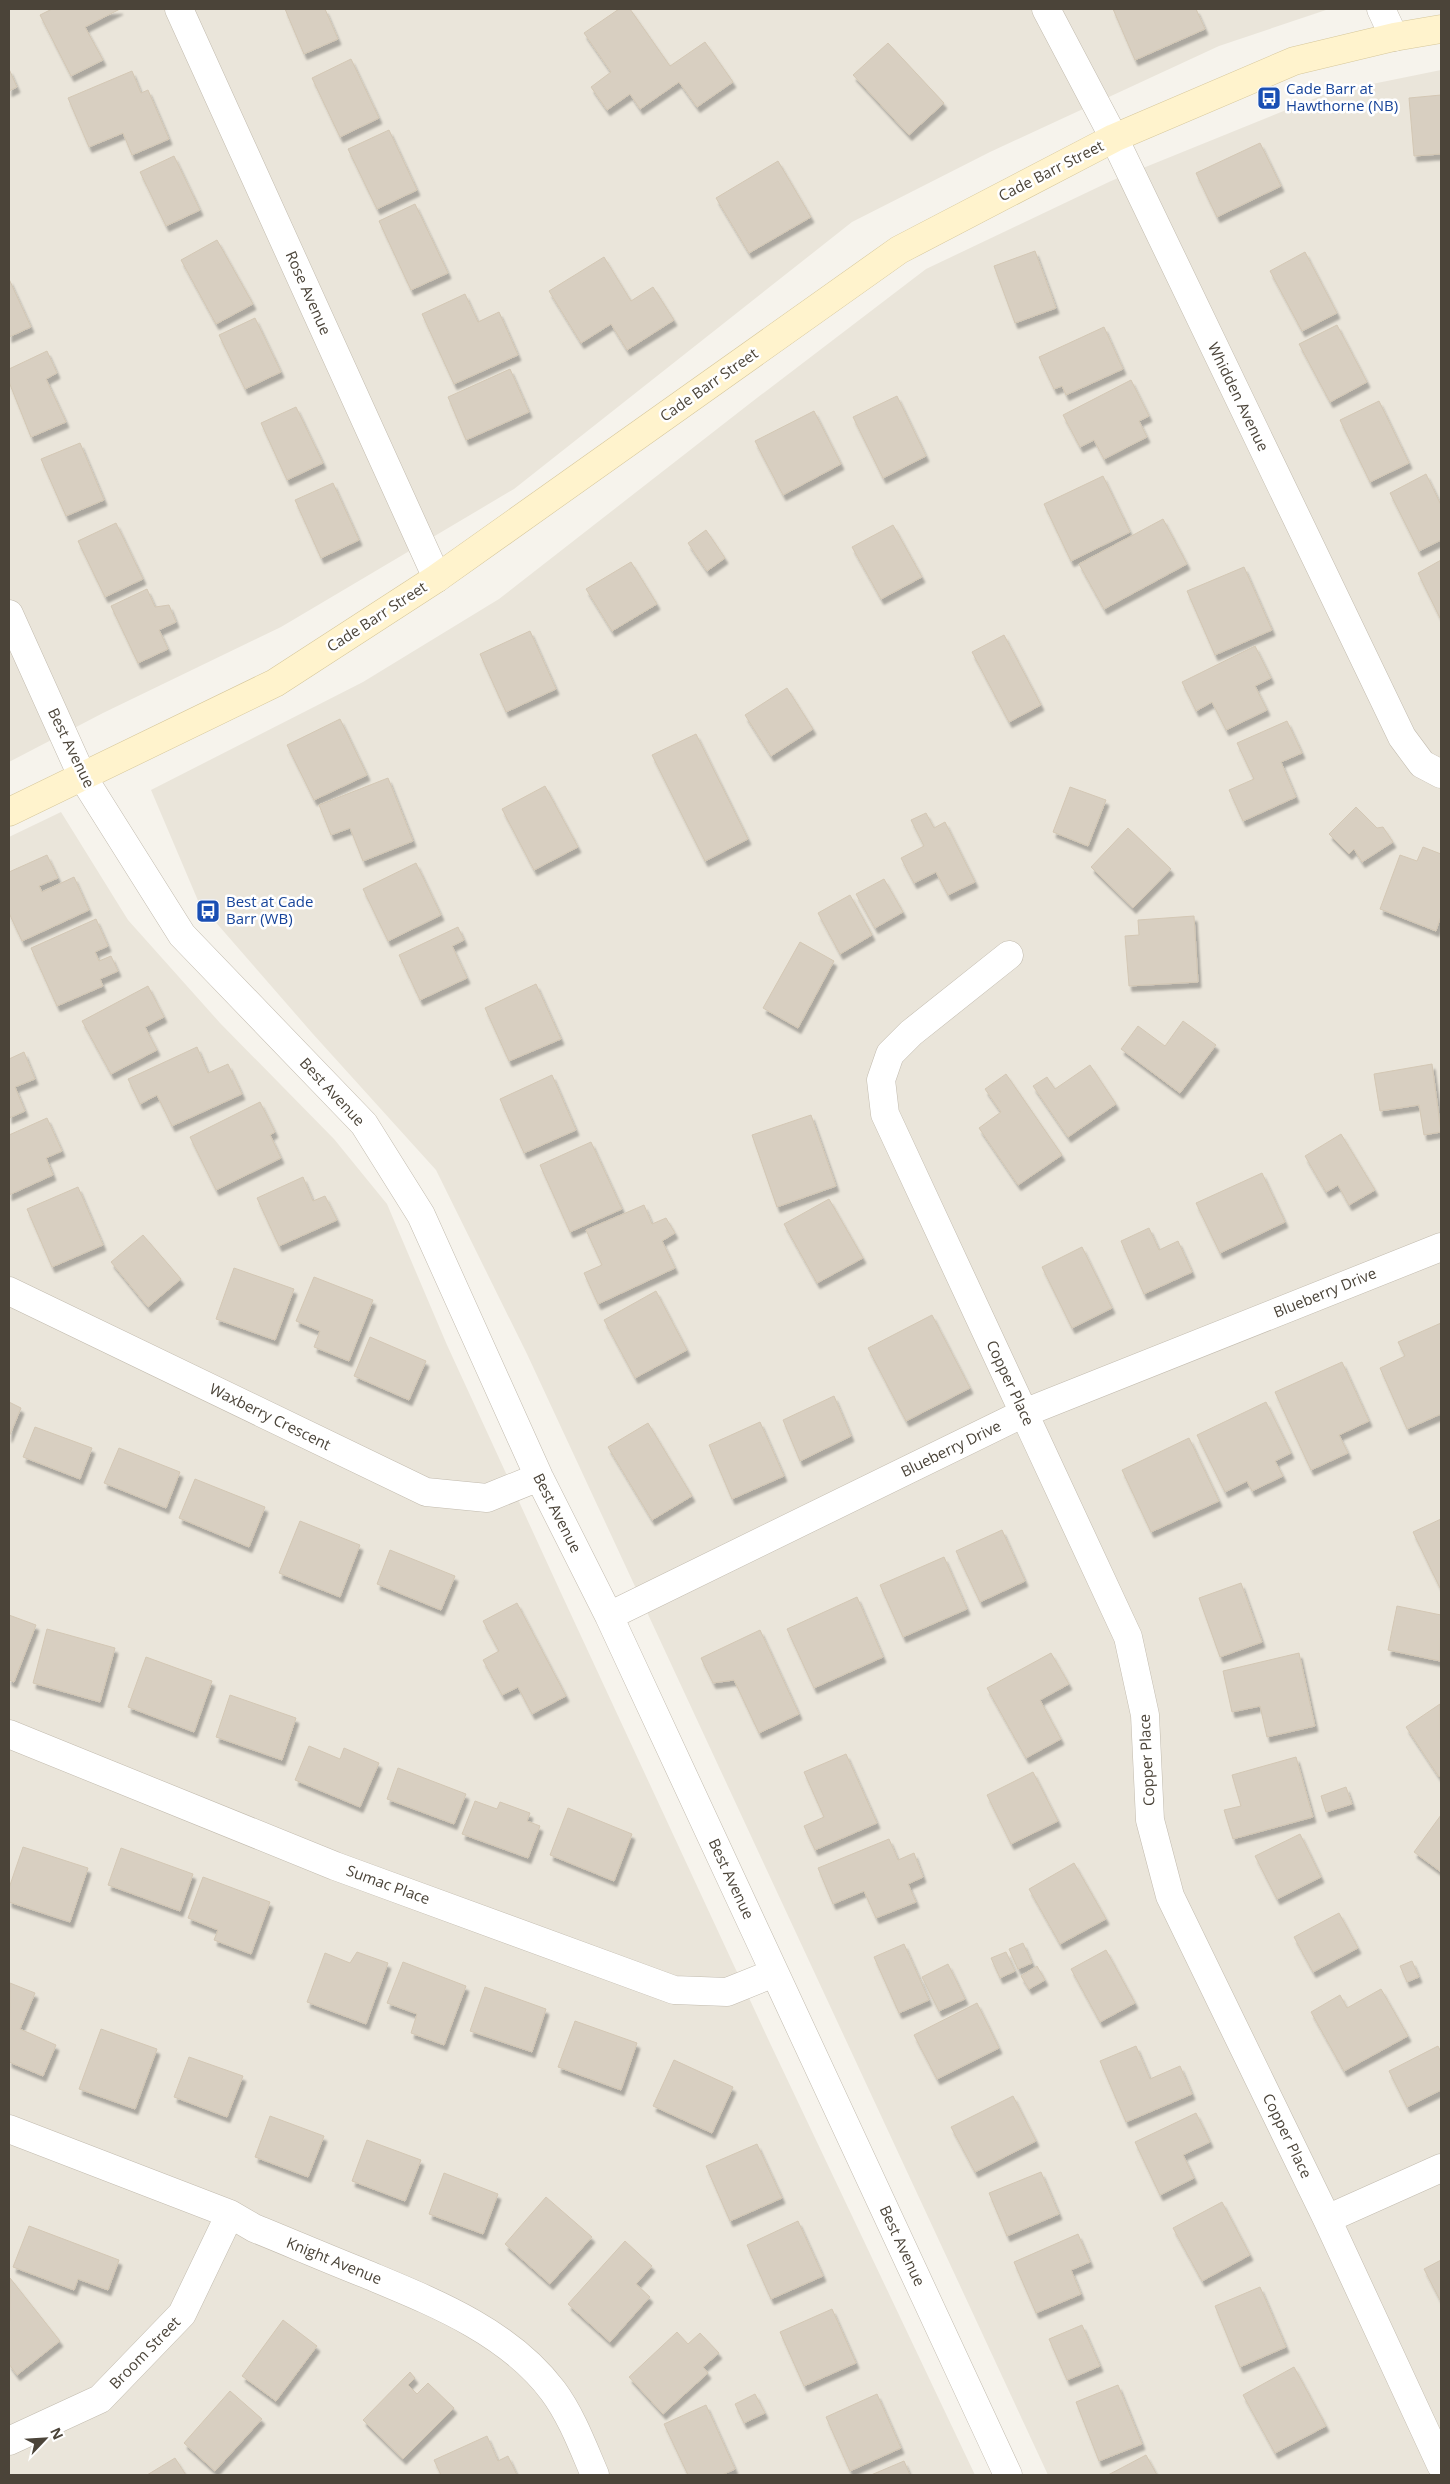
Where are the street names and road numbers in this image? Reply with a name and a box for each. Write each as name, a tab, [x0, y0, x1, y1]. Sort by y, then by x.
street label: Cade Barr Street	[995, 135, 1106, 205]
street label: Rose Avenue	[281, 247, 336, 338]
street label: Whidden Avenue	[1204, 339, 1274, 454]
street label: Cade Barr Street	[655, 343, 761, 425]
street label: Cade Barr Street	[323, 576, 430, 656]
street label: Best Avenue	[44, 704, 100, 791]
street label: Best Avenue	[296, 1053, 370, 1130]
street label: Blueberry Drive	[1270, 1262, 1379, 1322]
street label: Copper Place	[982, 1337, 1039, 1429]
street label: Waxberry Crescent	[206, 1378, 334, 1454]
street label: Blueberry Drive	[897, 1415, 1004, 1481]
street label: Best Avenue	[529, 1469, 586, 1556]
street label: Copper Place	[1134, 1714, 1158, 1807]
street label: Best Avenue	[705, 1835, 759, 1922]
street label: Sumac Place	[344, 1860, 433, 1908]
street label: Copper Place	[1259, 2090, 1317, 2181]
street label: Best Avenue	[876, 2202, 930, 2289]
street label: Knight Avenue	[284, 2232, 385, 2288]
street label: Broom Street	[105, 2312, 184, 2393]

